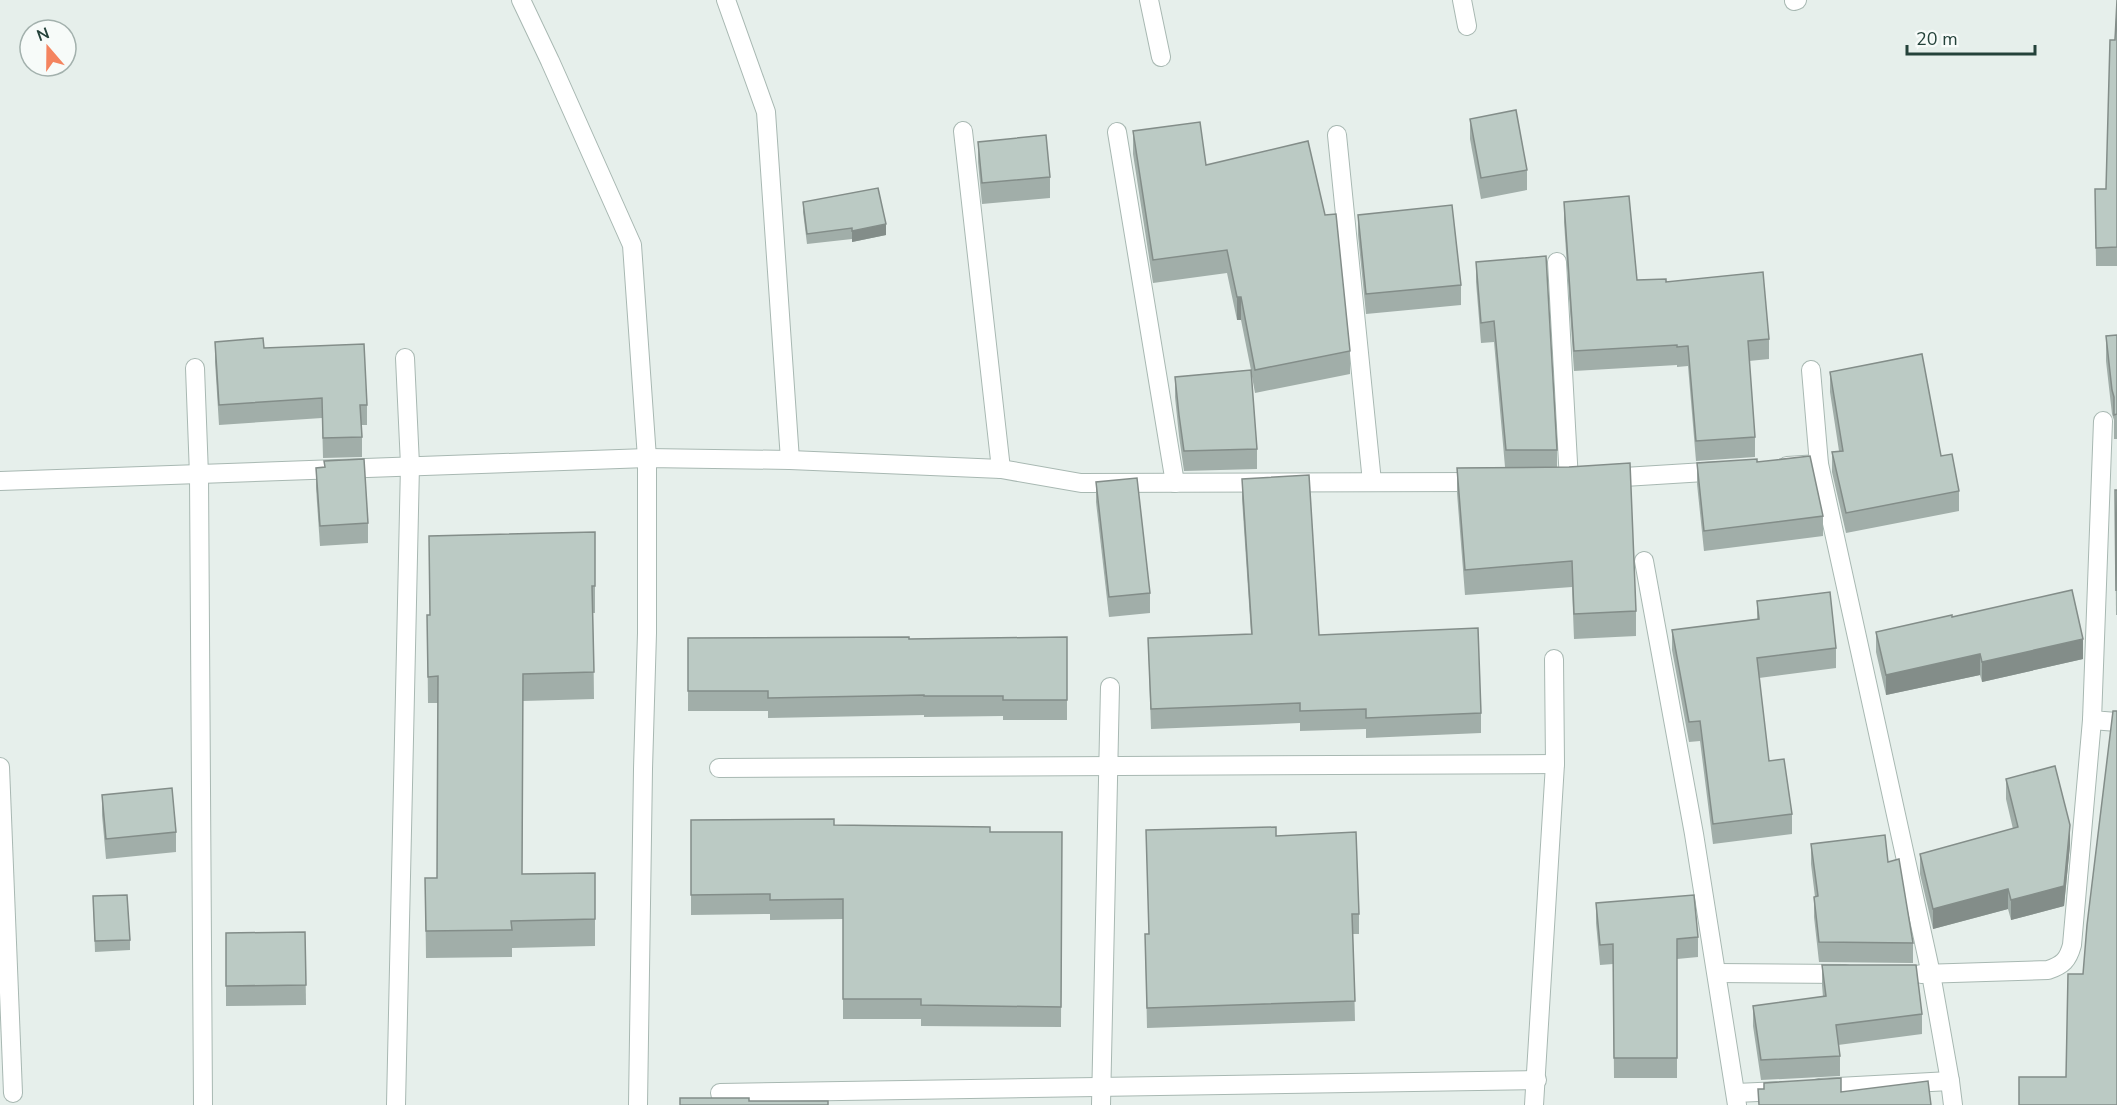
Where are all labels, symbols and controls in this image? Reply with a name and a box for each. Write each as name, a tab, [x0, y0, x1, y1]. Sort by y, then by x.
north arrow	[18, 18, 78, 78]
scale bar	[1907, 18, 2034, 56]
text: N	[34, 22, 53, 47]
text: 20 m	[1916, 27, 1958, 51]

